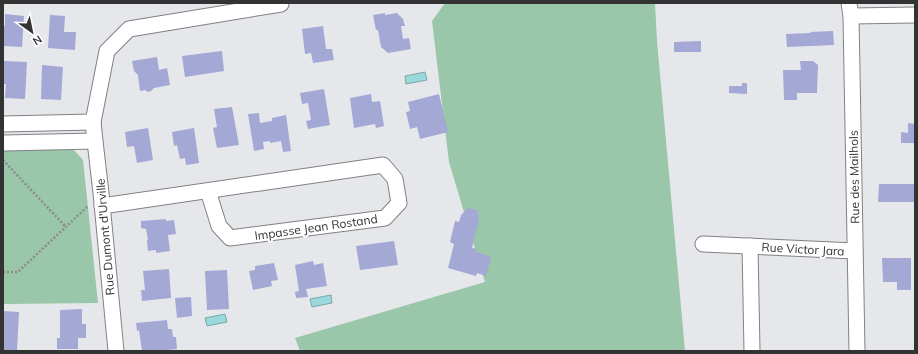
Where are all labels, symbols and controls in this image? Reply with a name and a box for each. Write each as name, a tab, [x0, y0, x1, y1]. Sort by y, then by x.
north arrow	[12, 12, 52, 52]
text: N	[30, 32, 45, 49]
street label: Rue des Mailhols	[846, 130, 862, 224]
street label: Rue Dumont d'Urville	[92, 178, 118, 296]
street label: Impasse Jean Rostand	[254, 211, 378, 243]
street label: Rue Victor Jara	[761, 239, 845, 259]

